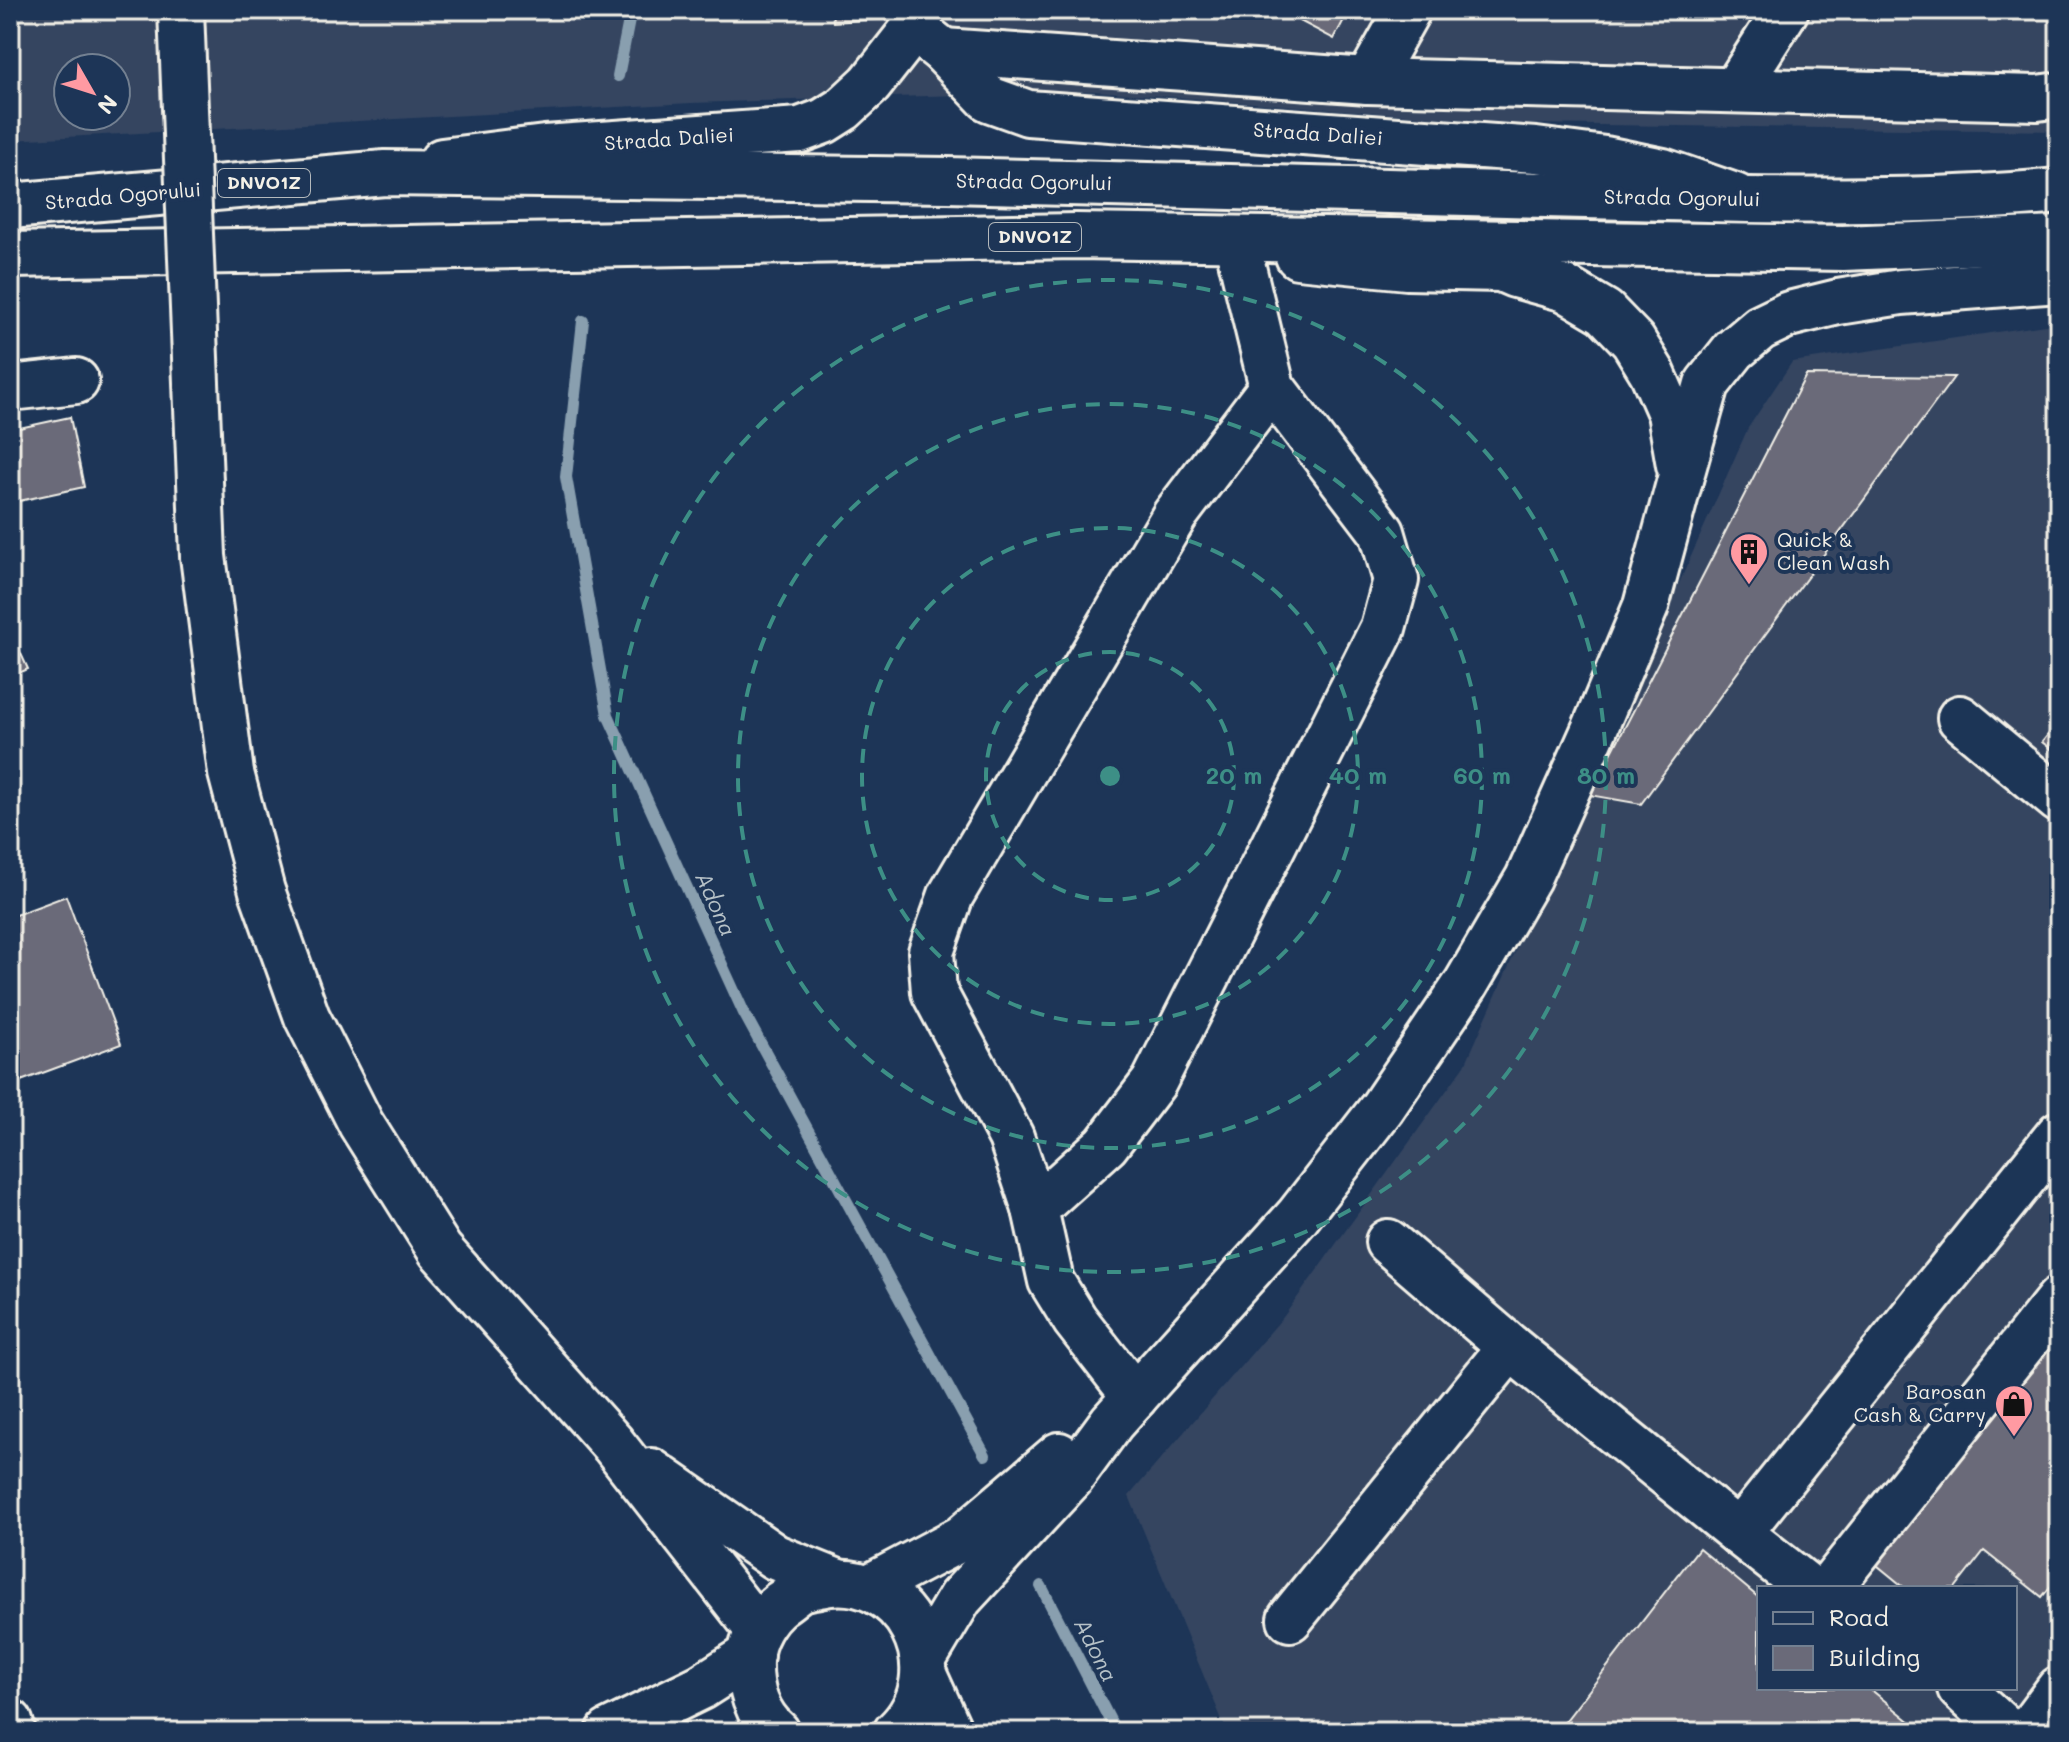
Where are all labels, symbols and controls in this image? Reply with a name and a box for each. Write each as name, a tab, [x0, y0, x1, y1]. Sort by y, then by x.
north arrow	[52, 52, 132, 132]
text: N	[91, 89, 124, 121]
street label: Strada Daliei	[1252, 116, 1384, 151]
street label: Strada Daliei	[603, 121, 735, 156]
street label: Strada Ogorului	[956, 167, 1112, 195]
road number: DNVO1Z	[218, 169, 310, 197]
street label: Strada Ogorului	[44, 175, 202, 215]
street label: Strada Ogorului	[1604, 183, 1760, 211]
road number: DNVO1Z	[989, 223, 1081, 251]
place label: Quick & Clean Wash	[1777, 526, 1890, 575]
building icon: Quick & Clean Wash	[1728, 531, 1770, 586]
text: 20 m	[1206, 759, 1262, 790]
text: 40 m	[1329, 759, 1387, 790]
text: 60 m	[1453, 759, 1511, 790]
text: 80 m	[1577, 759, 1635, 790]
centre of rings	[1096, 762, 1124, 790]
water label: Adona	[689, 867, 744, 941]
place label: Barosan Cash & Carry	[1854, 1378, 1986, 1427]
shop icon: Barosan Cash & Carry	[1993, 1383, 2035, 1438]
legend	[1757, 1586, 2017, 1690]
text: Road	[1829, 1601, 1889, 1632]
water label: Adona	[1068, 1613, 1125, 1687]
text: Building	[1829, 1641, 1920, 1672]

